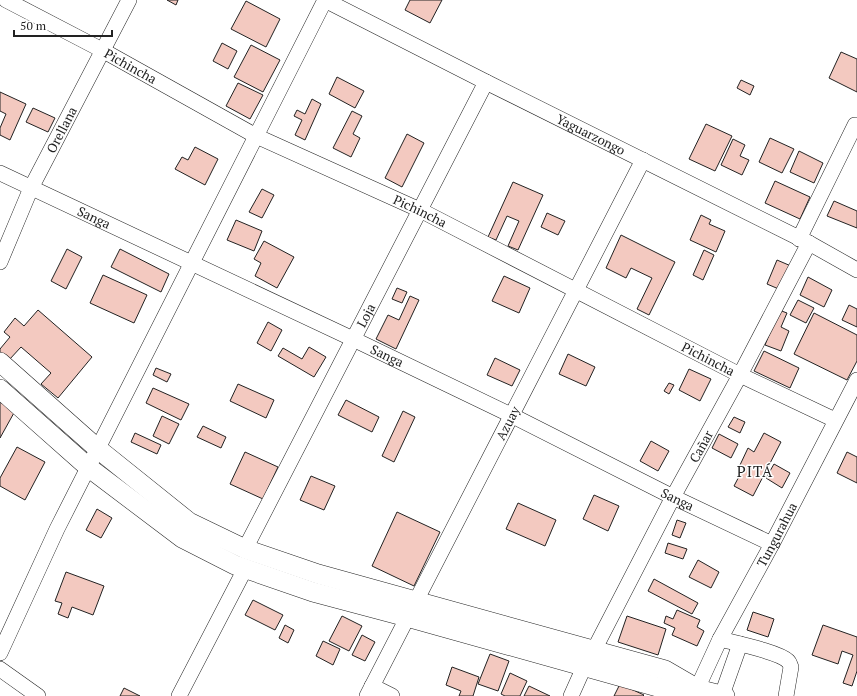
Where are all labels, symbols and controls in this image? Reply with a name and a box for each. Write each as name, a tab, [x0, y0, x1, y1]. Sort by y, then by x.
scale bar	[14, 12, 112, 38]
text: 50 m	[20, 18, 47, 33]
street label: Pichincha	[101, 44, 160, 88]
street label: Orellana	[42, 103, 81, 156]
street label: Yaguarzongo	[553, 110, 629, 159]
street label: Pichincha	[391, 190, 450, 232]
street label: Sanga	[75, 202, 114, 233]
street label: Loja	[352, 300, 379, 330]
street label: Pichincha	[679, 338, 738, 380]
street label: Sanga	[368, 340, 407, 371]
street label: Azuay	[491, 403, 524, 443]
street label: Cañar	[685, 427, 717, 466]
district label: PITÁ	[737, 461, 773, 481]
street label: Sanga	[658, 483, 697, 515]
street label: Tungurahua	[752, 499, 801, 570]

